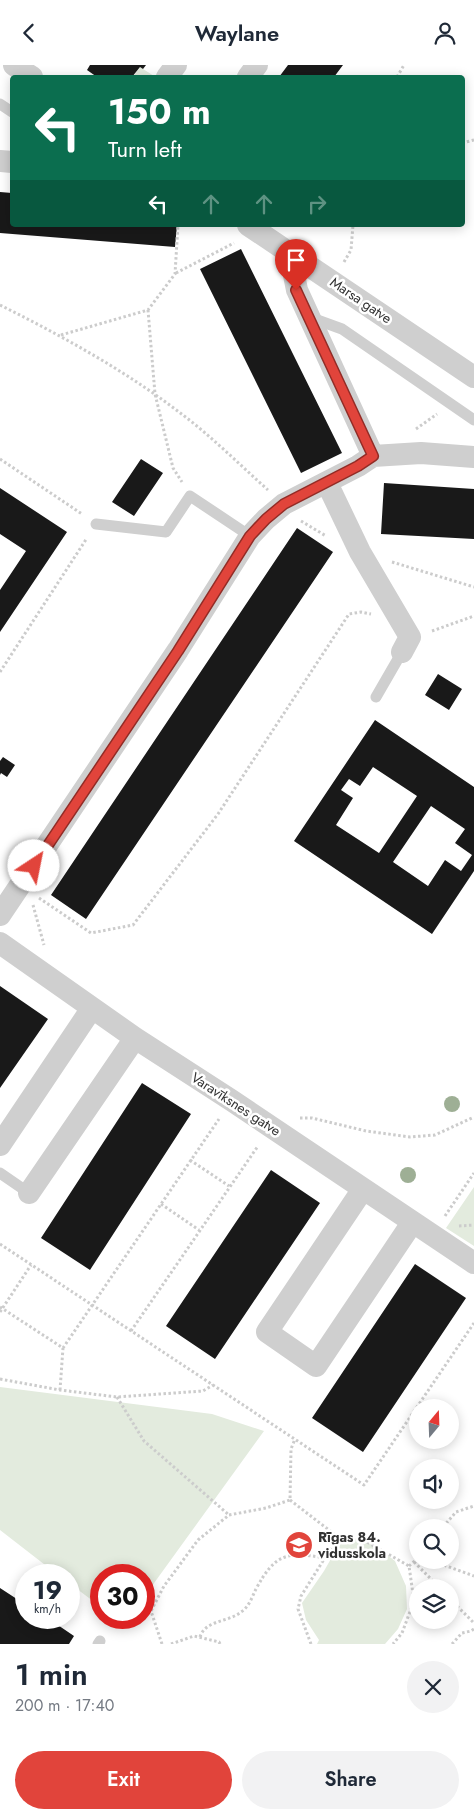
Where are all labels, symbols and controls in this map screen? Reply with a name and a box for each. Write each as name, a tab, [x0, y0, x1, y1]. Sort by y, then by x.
text: Waylane	[195, 17, 279, 49]
icon: back	[15, 19, 43, 47]
icon: person	[431, 19, 459, 47]
text: 150 m	[108, 87, 211, 137]
icon: left	[25, 95, 90, 160]
text: Turn left	[108, 133, 182, 165]
icon: left	[144, 190, 172, 218]
icon: ahead	[197, 190, 225, 218]
icon: ahead	[250, 190, 278, 218]
icon: right	[303, 190, 331, 218]
pin	[275, 239, 317, 290]
icon: arrive	[282, 246, 310, 274]
street label: Marsa gatve	[326, 272, 396, 328]
position arrow	[7, 839, 59, 891]
street label: Varavīksnes gatve	[187, 1067, 285, 1141]
north arrow	[409, 1399, 459, 1449]
map controls	[409, 1399, 459, 1629]
button: sound	[409, 1459, 459, 1509]
button: search	[409, 1519, 459, 1569]
place label: Rīgas 84. vidusskola	[317, 1527, 386, 1563]
school or university icon: Rīgas 84. vidusskola	[284, 1530, 314, 1560]
speed limit sign: 30	[90, 1564, 155, 1629]
text: 19	[33, 1572, 62, 1608]
button: layers	[409, 1579, 459, 1629]
text: km/h	[34, 1600, 61, 1618]
text: 1 min	[15, 1653, 88, 1696]
button: close	[407, 1661, 459, 1713]
text: 200 m · 17:40	[15, 1694, 114, 1717]
button: Exit	[15, 1751, 232, 1809]
button: Share	[242, 1751, 459, 1809]

